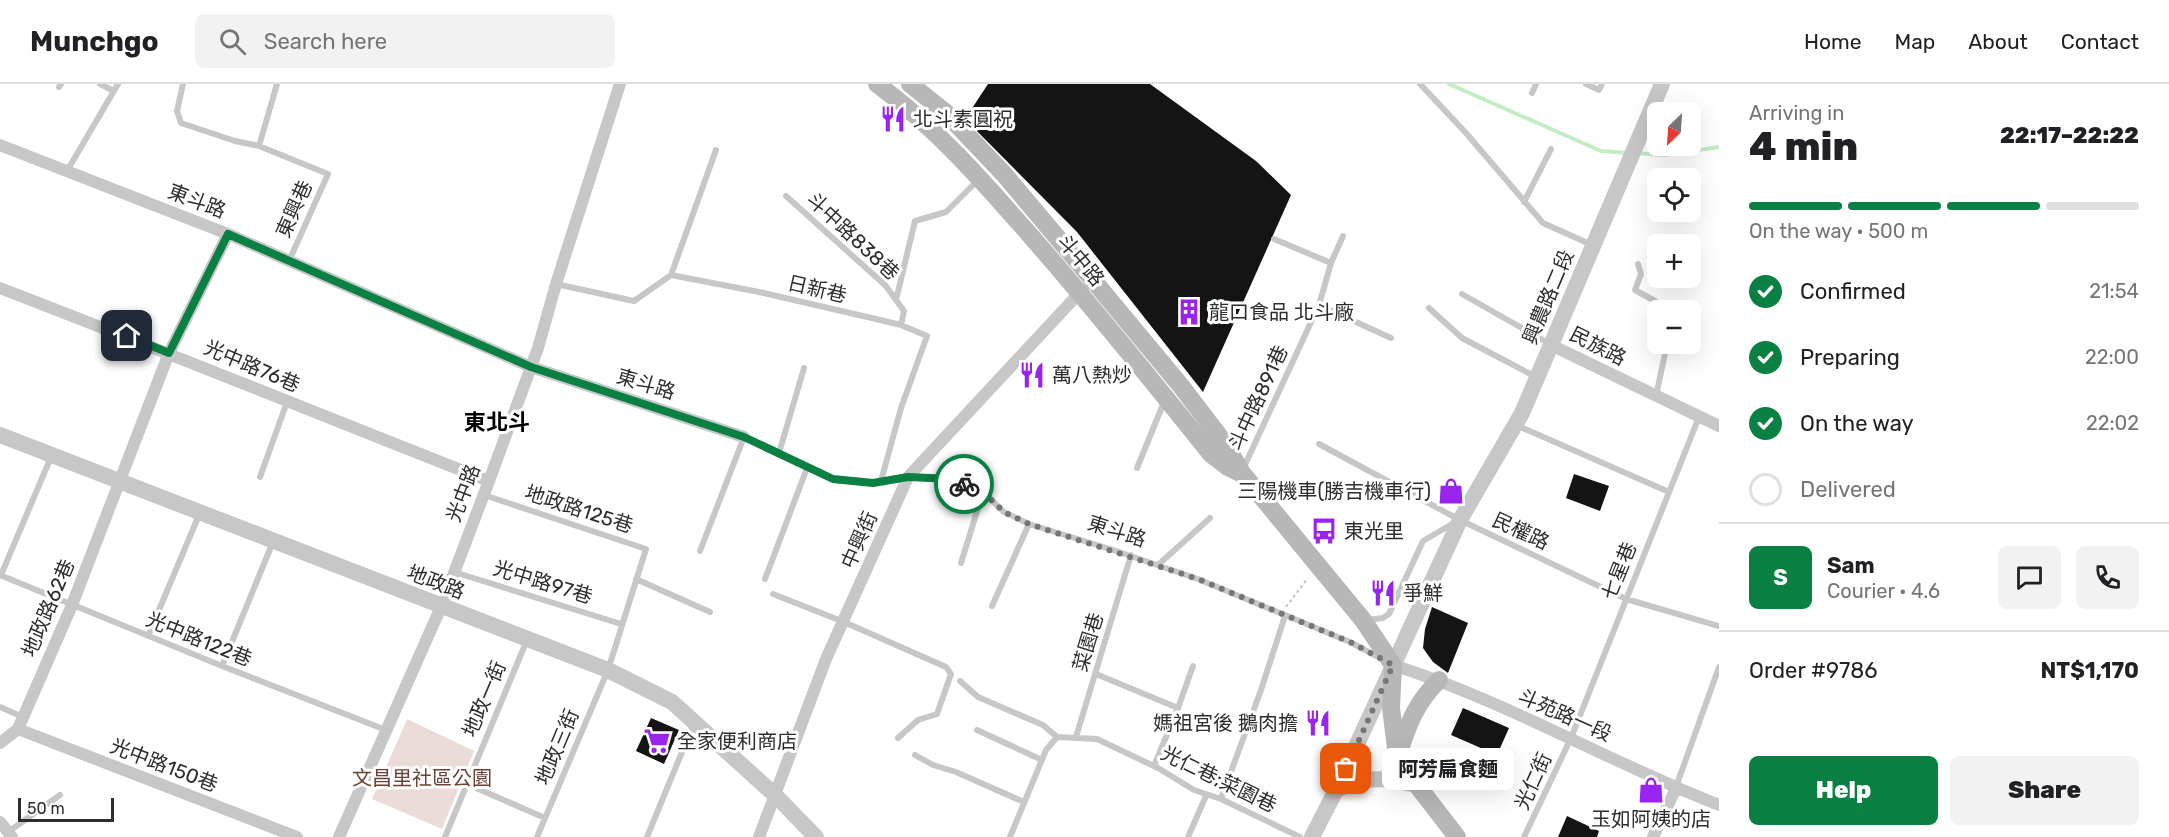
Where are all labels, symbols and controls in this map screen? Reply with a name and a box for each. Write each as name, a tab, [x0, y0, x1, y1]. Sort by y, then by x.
search box	[195, 14, 615, 68]
text: Munchgo	[30, 25, 159, 58]
icon: search	[216, 25, 249, 58]
text: Search here	[264, 28, 387, 55]
text: Home	[1804, 29, 1861, 54]
text: Map	[1894, 29, 1935, 54]
text: About	[1968, 29, 2028, 54]
text: Contact	[2061, 29, 2139, 54]
text: Arriving in	[1749, 101, 1844, 125]
north arrow	[1647, 102, 1701, 156]
map controls	[1647, 102, 1701, 354]
restaurant icon: 北斗素圓祝	[878, 104, 908, 134]
place label: 北斗素圓祝	[913, 107, 1013, 131]
text: 22:17–22:22	[2000, 122, 2139, 149]
text: 4 min	[1749, 124, 1858, 170]
button: locate	[1647, 168, 1701, 222]
street label: 東興巷	[271, 177, 317, 241]
street label: 東斗路	[165, 179, 229, 223]
street label: 斗中路838巷	[802, 187, 904, 285]
text: On the way · 500 m	[1749, 219, 1928, 243]
street label: 斗中路	[1053, 229, 1109, 291]
button: +	[1647, 234, 1701, 288]
street label: 興農路二段	[1517, 246, 1579, 348]
street label: 日新巷	[785, 271, 849, 307]
icon: check	[1749, 275, 1782, 308]
text: Confirmed	[1800, 278, 1906, 305]
text: 21:54	[2089, 279, 2139, 303]
building icon: 龍口食品 北斗廠	[1174, 297, 1204, 327]
place label: 龍口食品 北斗廠	[1209, 300, 1354, 324]
button: −	[1647, 300, 1701, 354]
pin	[101, 310, 152, 361]
icon: home	[110, 319, 143, 352]
street label: 民族路	[1566, 322, 1630, 370]
street label: 光中路76巷	[201, 335, 303, 397]
icon: check	[1749, 341, 1782, 374]
street label: 斗中路891巷	[1223, 342, 1293, 454]
text: Preparing	[1800, 344, 1900, 371]
text: 22:00	[2085, 345, 2139, 369]
restaurant icon: 萬八熱炒	[1017, 360, 1047, 390]
place label: 萬八熱炒	[1052, 363, 1132, 387]
street label: 東斗路	[614, 364, 678, 404]
icon: check	[1749, 407, 1782, 440]
district label: 東北斗	[464, 409, 530, 436]
text: On the way	[1800, 410, 1914, 437]
text: 22:02	[2086, 411, 2139, 435]
courier	[934, 454, 994, 514]
street label: 光中路	[441, 461, 485, 525]
icon: bike	[948, 468, 981, 501]
shop icon: 三陽機車(勝吉機車行)	[1436, 476, 1466, 506]
text: Delivered	[1800, 476, 1896, 503]
place label: 三陽機車(勝吉機車行)	[1237, 479, 1431, 503]
street label: 地政路125巷	[522, 480, 636, 538]
street label: 民權路	[1489, 507, 1553, 555]
street label: 中興街	[836, 508, 882, 572]
street label: 東斗路	[1085, 510, 1149, 552]
bus stop icon: 東光里	[1309, 516, 1339, 546]
place label: 東光里	[1344, 519, 1404, 543]
street label: 七星巷	[1597, 539, 1641, 603]
button: chat	[1998, 546, 2061, 609]
button: phone	[2076, 546, 2139, 609]
text: Sam	[1827, 552, 1875, 579]
street label: 地政路62巷	[17, 556, 79, 660]
street label: 光中路97巷	[491, 556, 595, 608]
street label: 地政路	[404, 560, 468, 604]
text: S	[1773, 564, 1788, 591]
restaurant icon: 爭鮮	[1368, 578, 1398, 608]
text: Courier · 4.6	[1827, 579, 1940, 603]
place label: 爭鮮	[1403, 581, 1443, 605]
street label: 光中路122巷	[143, 607, 255, 671]
street label: 菜園巷	[1068, 610, 1108, 674]
street label: 地政一街	[457, 657, 511, 741]
text: Order #9786	[1749, 657, 1878, 684]
text: NT$1,170	[2041, 657, 2139, 684]
street label: 斗苑路一段	[1514, 684, 1616, 746]
street label: 地政三街	[530, 705, 584, 789]
restaurant icon: 媽祖宮後 鵝肉擔	[1303, 708, 1333, 738]
place label: 媽祖宮後 鵝肉擔	[1153, 711, 1298, 735]
supermarket icon: 全家便利商店	[642, 726, 672, 756]
place label: 全家便利商店	[677, 729, 797, 753]
street label: 光中路150巷	[107, 734, 221, 796]
street label: 光仁巷;菜園巷	[1157, 741, 1281, 817]
pin	[1320, 743, 1371, 794]
callout: 阿芳扁食麵	[1382, 748, 1514, 790]
street label: 光仁街	[1509, 749, 1557, 813]
icon: bag	[1329, 752, 1362, 785]
button: Help	[1749, 756, 1938, 825]
button: Share	[1950, 756, 2139, 825]
text: 阿芳扁食麵	[1398, 757, 1498, 781]
park label: 文昌里社區公園	[352, 766, 492, 790]
shop icon: 玉如阿姨的店	[1636, 775, 1666, 805]
scale bar	[18, 795, 114, 822]
text: 50 m	[27, 799, 65, 818]
place label: 玉如阿姨的店	[1591, 807, 1711, 831]

